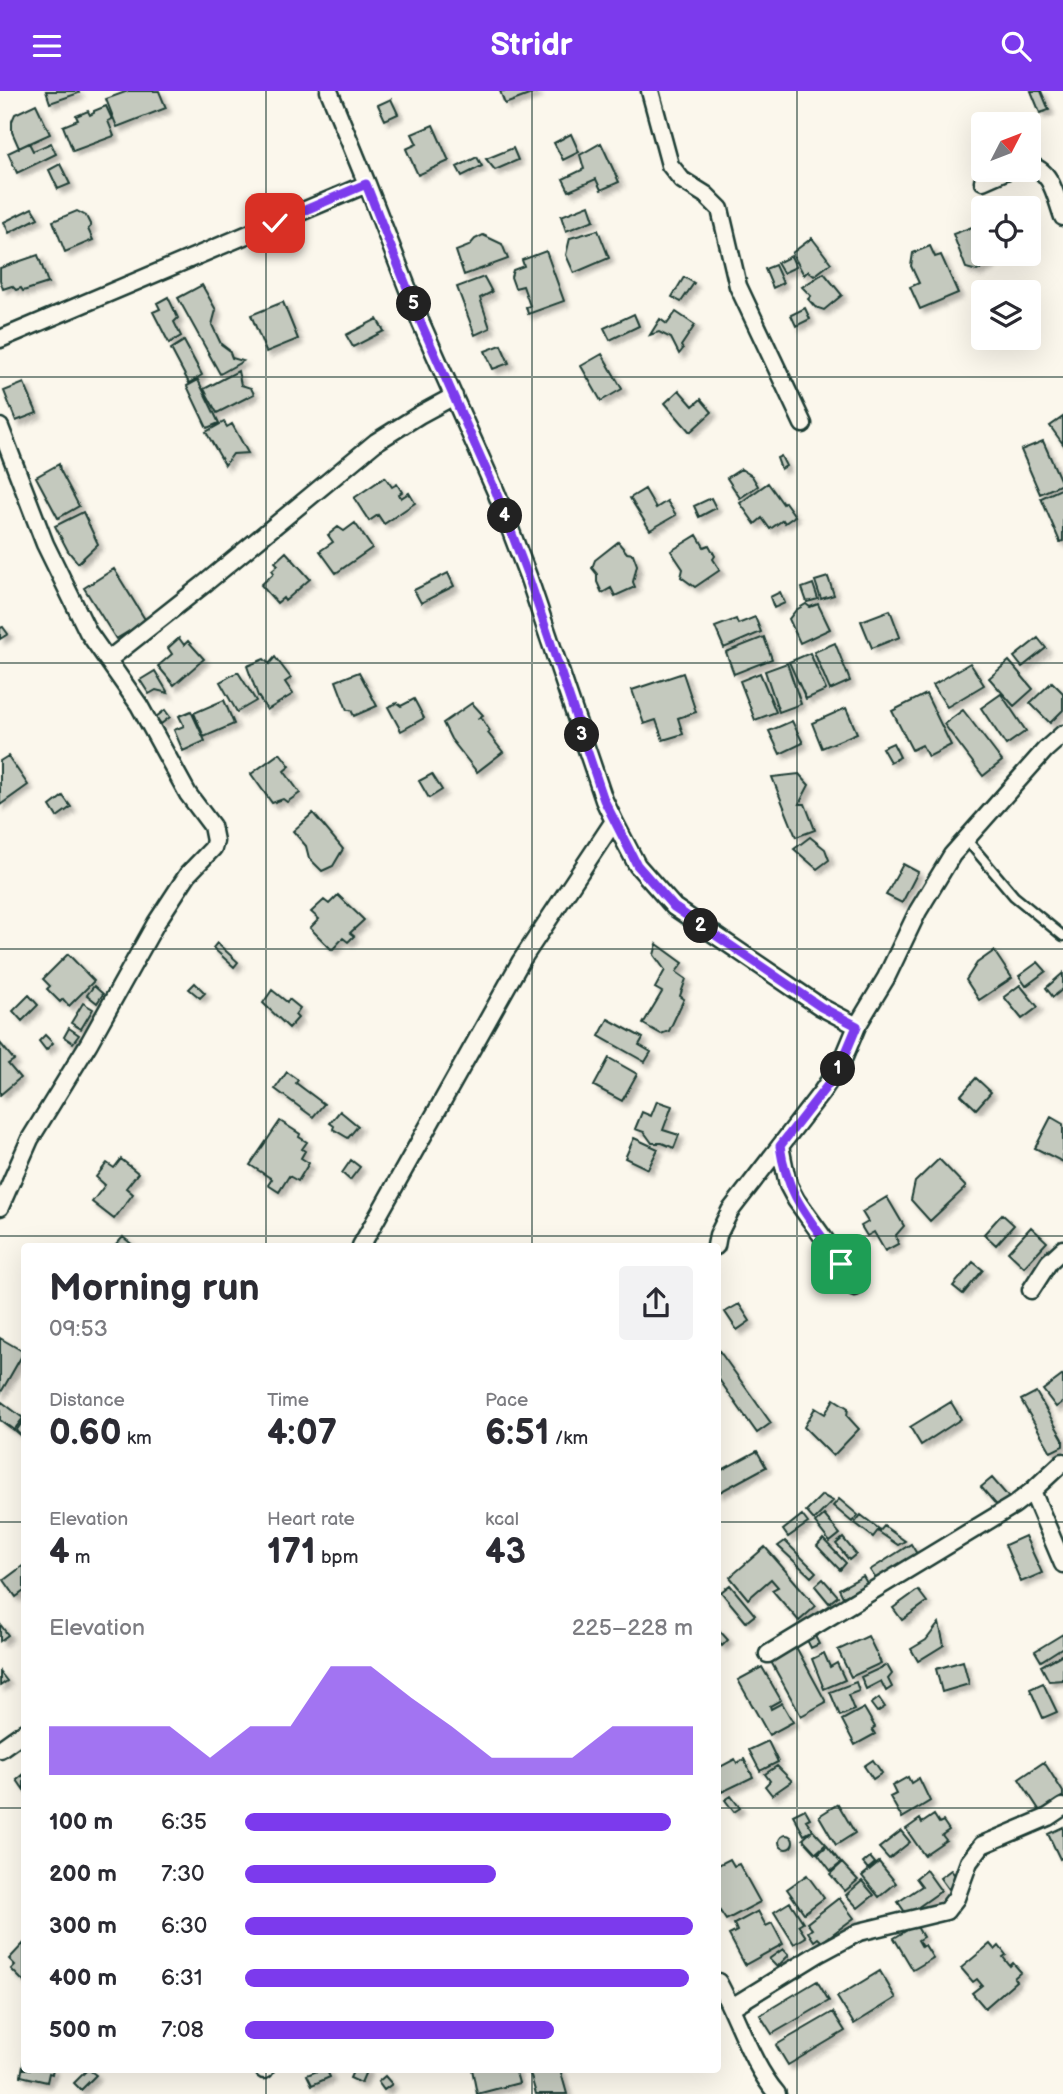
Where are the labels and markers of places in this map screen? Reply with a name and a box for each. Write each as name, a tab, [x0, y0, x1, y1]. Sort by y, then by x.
pin	[245, 193, 305, 253]
pin: 5	[396, 287, 432, 321]
pin: 4	[488, 499, 522, 533]
pin: 3	[564, 717, 600, 753]
pin: 2	[684, 909, 718, 943]
pin: 1	[820, 1051, 856, 1087]
pin	[811, 1234, 871, 1294]

